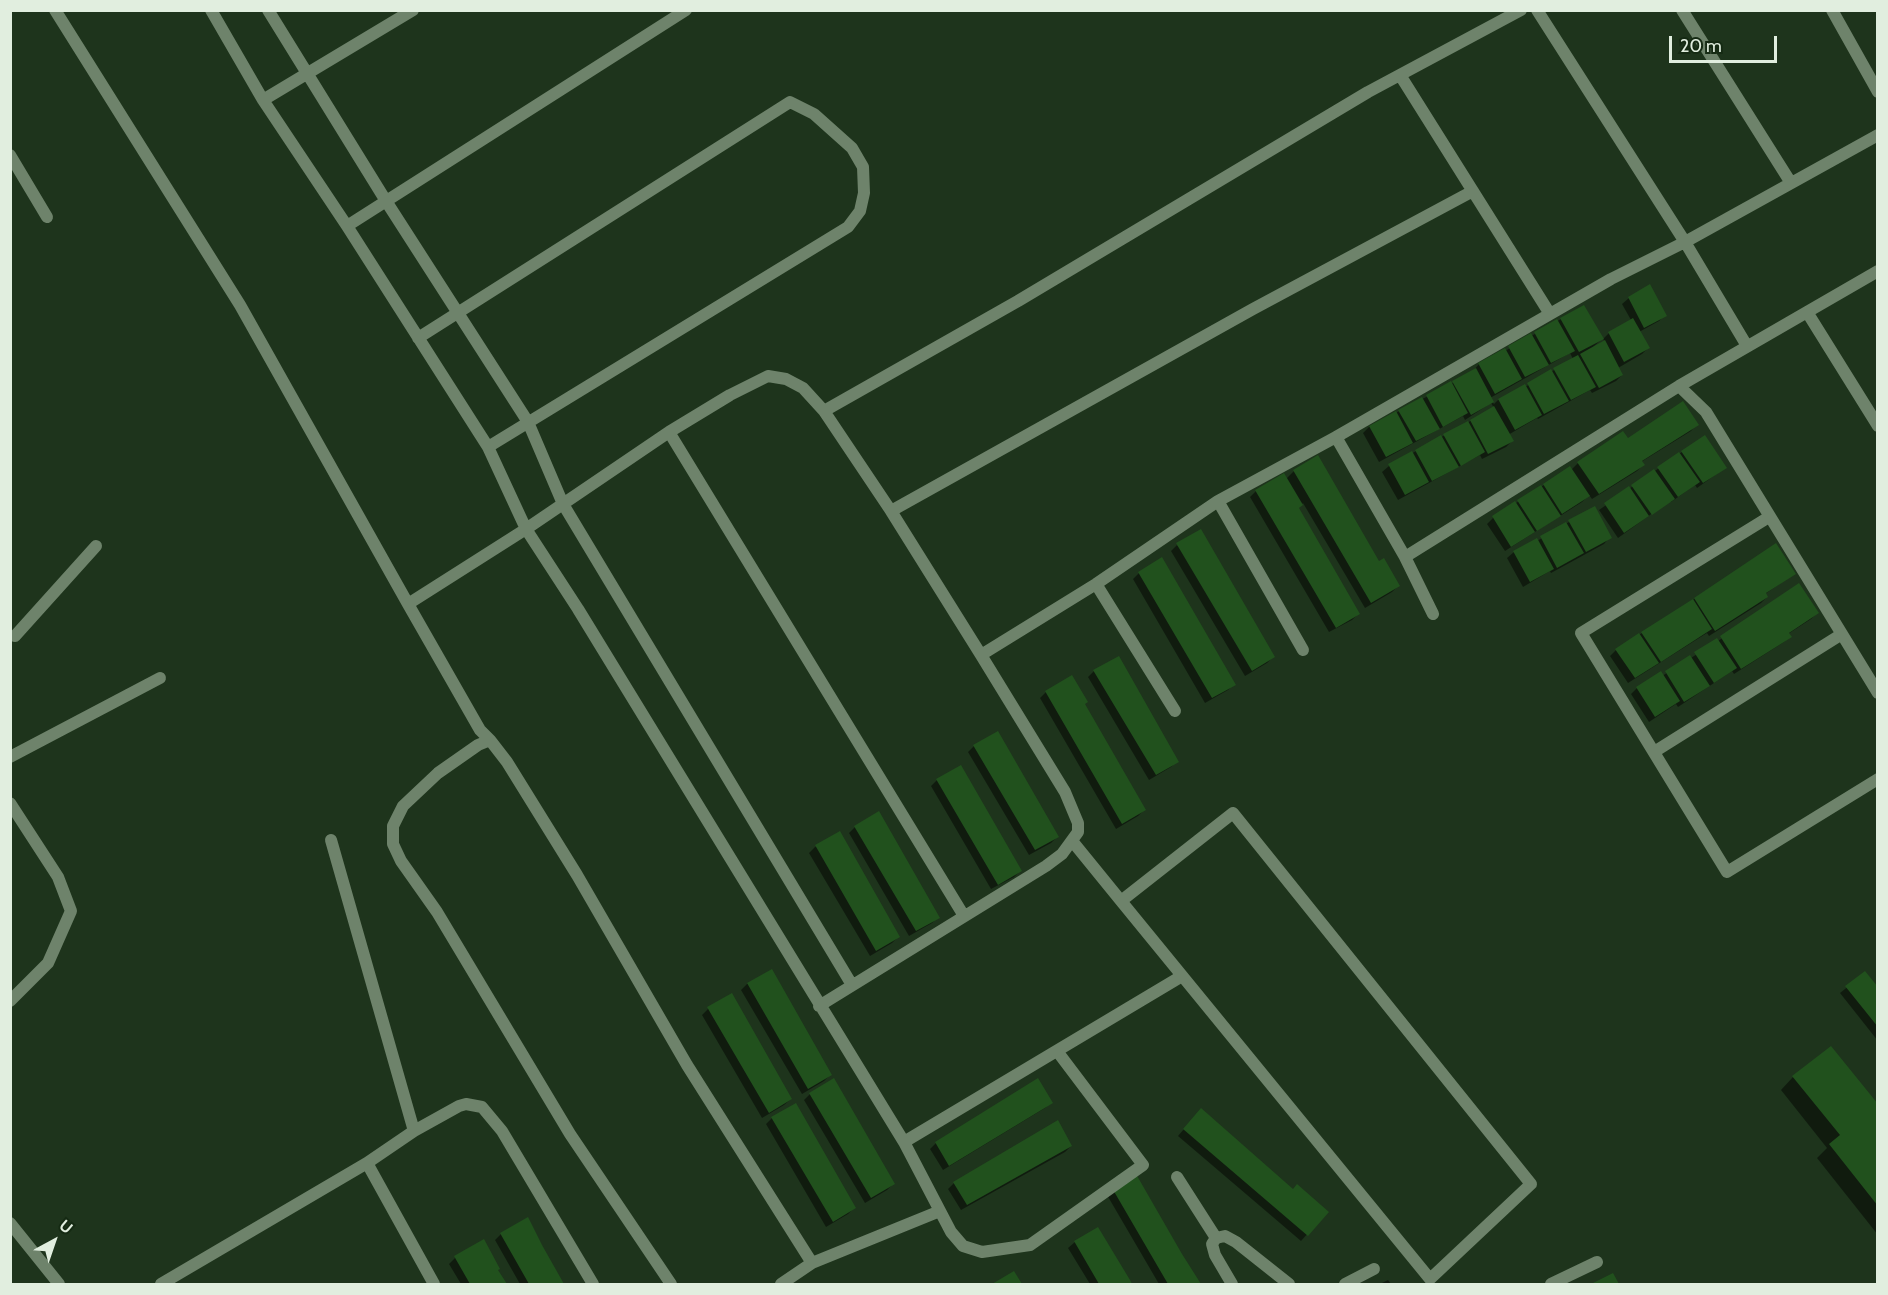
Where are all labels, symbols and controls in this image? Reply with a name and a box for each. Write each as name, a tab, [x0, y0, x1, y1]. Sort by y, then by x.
scale bar	[1672, 24, 1780, 62]
text: 20 m	[1680, 35, 1722, 57]
north arrow	[24, 1211, 84, 1271]
text: U	[55, 1216, 76, 1238]

